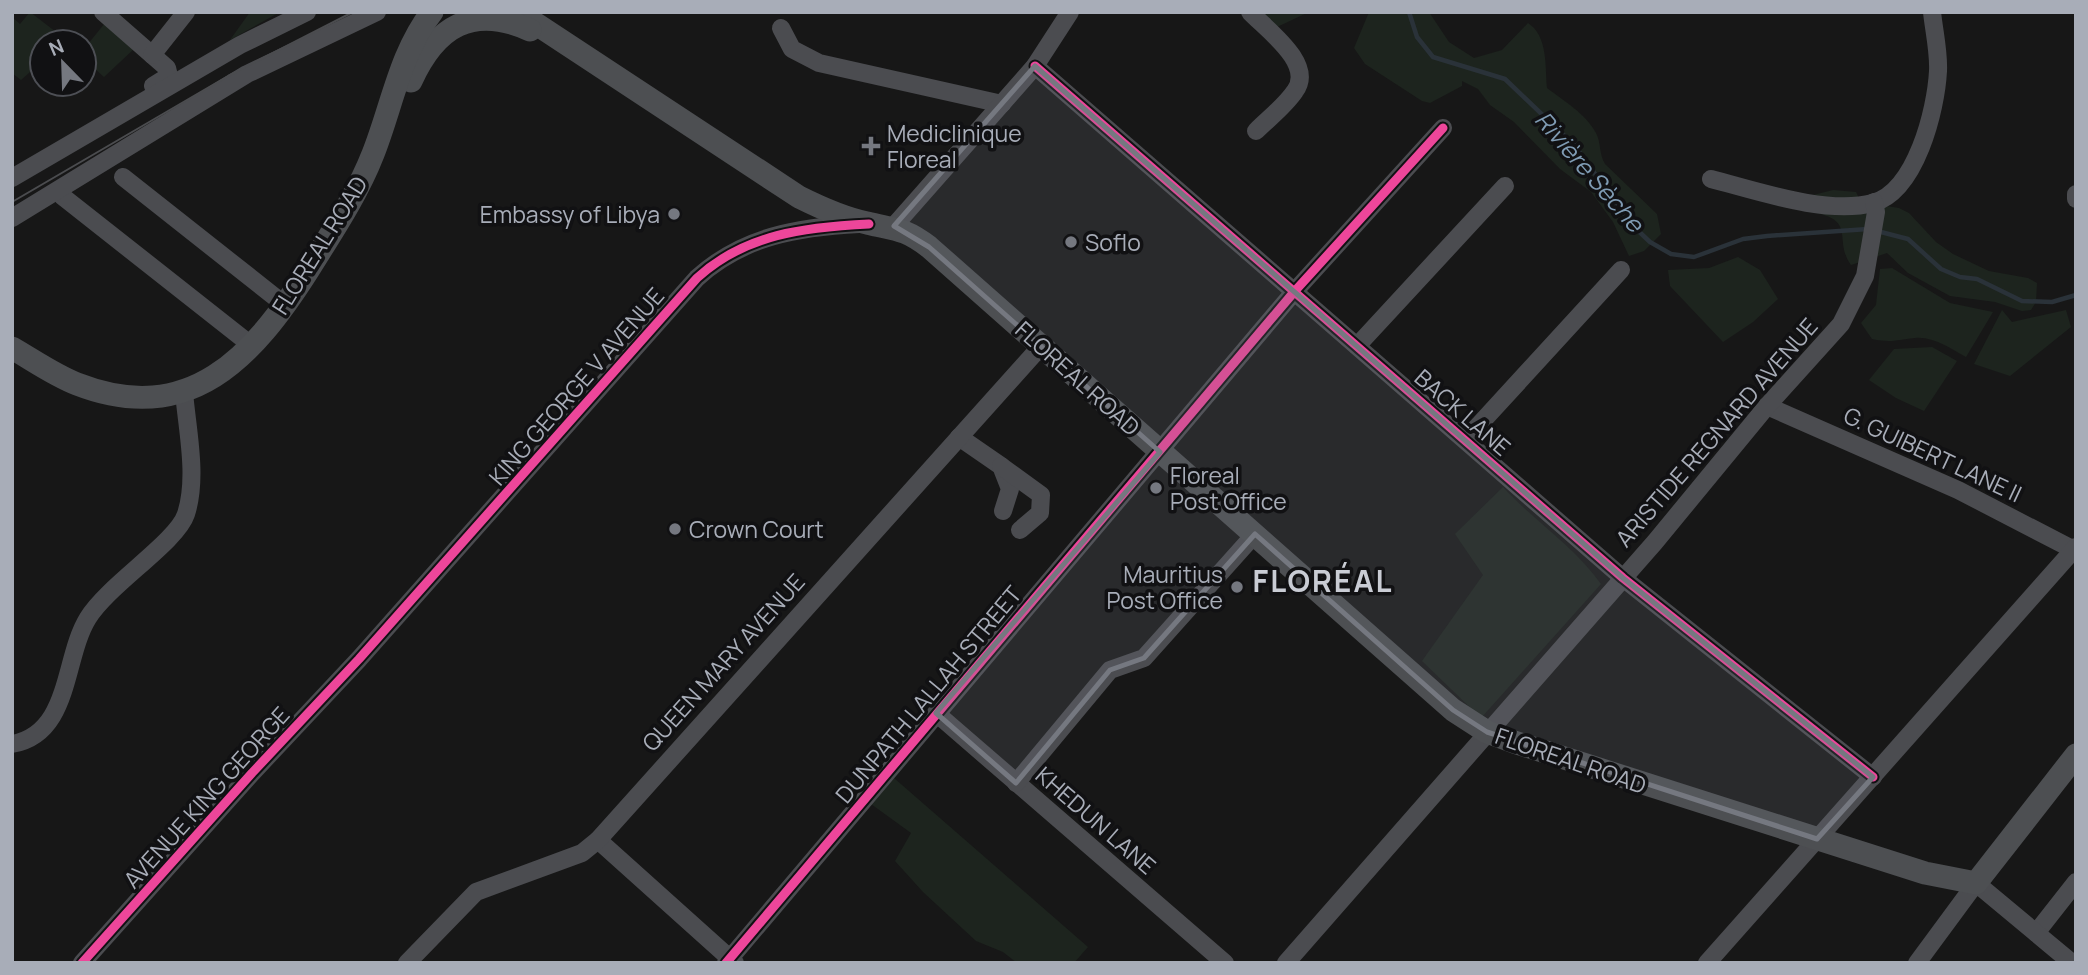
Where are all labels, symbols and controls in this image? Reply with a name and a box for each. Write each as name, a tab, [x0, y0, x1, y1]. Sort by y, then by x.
north arrow	[28, 28, 98, 98]
text: N	[45, 33, 68, 62]
water label: Rivière Sèche	[1528, 103, 1653, 240]
place label: Mediclinique Floreal	[887, 117, 1022, 175]
marker: Mediclinique Floreal	[861, 136, 881, 156]
street label: FLOREAL ROAD	[264, 170, 374, 320]
place label: Embassy of Libya	[480, 198, 660, 230]
marker: Embassy of Libya	[666, 206, 682, 222]
place label: Soflo	[1085, 226, 1141, 258]
marker: Soflo	[1063, 234, 1079, 250]
street label: KING GEORGE V AVENUE	[481, 280, 671, 492]
street label: ARISTIDE REGNARD AVENUE	[1608, 311, 1824, 553]
street label: FLOREAL ROAD	[1009, 313, 1147, 443]
street label: BACK LANE	[1408, 361, 1518, 463]
street label: G. GUIBERT LANE II	[1839, 399, 2027, 509]
place label: Floreal Post Office	[1170, 459, 1287, 517]
marker: Floreal Post Office	[1148, 480, 1164, 496]
place label: Crown Court	[689, 513, 824, 545]
marker: Crown Court	[667, 521, 683, 537]
place label: Mauritius Post Office	[1106, 558, 1223, 616]
district label: FLORÉAL	[1252, 560, 1394, 601]
street label: QUEEN MARY AVENUE	[635, 566, 811, 758]
street label: DUNPATH LALLAH STREET	[828, 578, 1029, 809]
marker: Mauritius Post Office	[1229, 579, 1245, 595]
street label: AVENUE KING GEORGE	[116, 699, 296, 895]
street label: FLOREAL ROAD	[1491, 719, 1651, 801]
street label: KHEDUN LANE	[1029, 759, 1163, 881]

